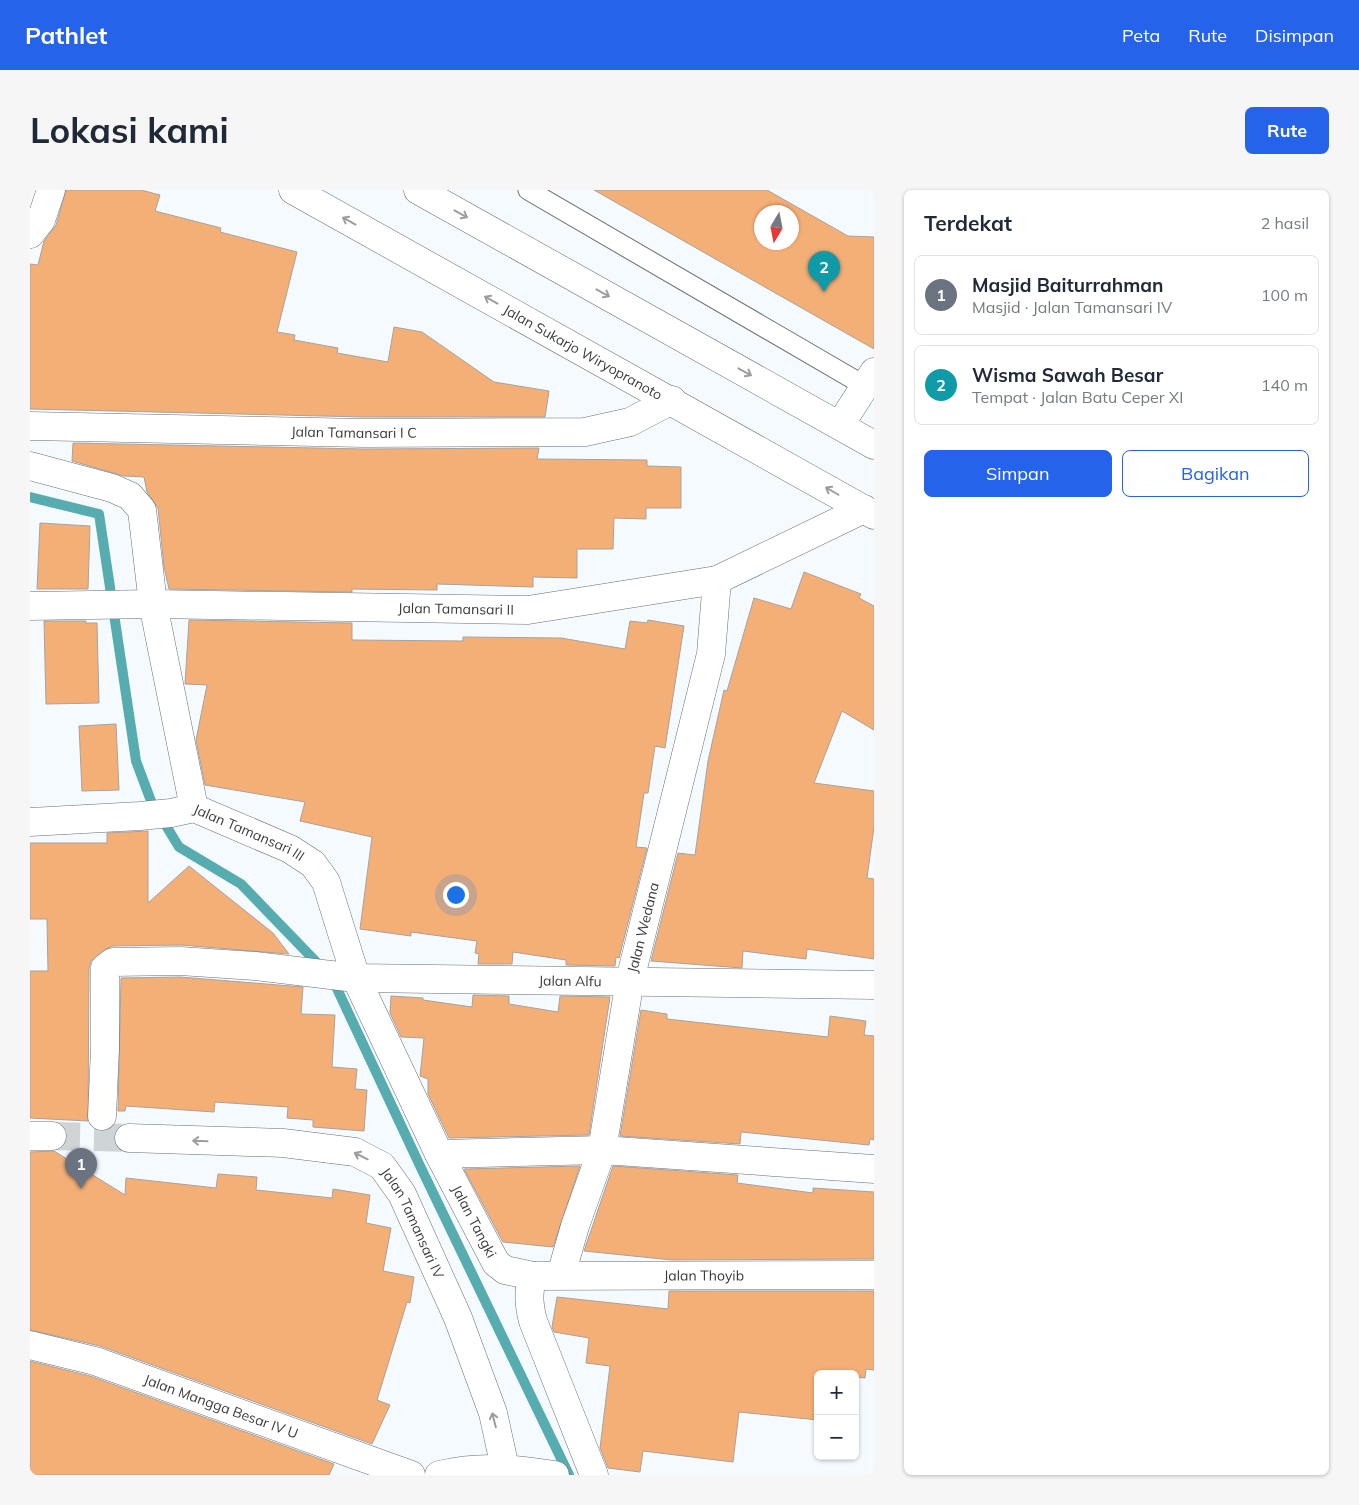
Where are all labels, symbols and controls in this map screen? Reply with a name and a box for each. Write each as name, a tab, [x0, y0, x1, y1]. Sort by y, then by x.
text: Pathlet	[25, 20, 107, 50]
text: Peta	[1122, 24, 1160, 47]
text: Rute	[1188, 24, 1227, 47]
text: Disimpan	[1255, 24, 1334, 47]
button: Rute	[1245, 107, 1329, 154]
text: Lokasi kami	[30, 108, 229, 152]
north arrow	[754, 205, 799, 250]
one-way arrow	[453, 209, 468, 219]
text: Terdekat	[924, 210, 1012, 236]
text: 2 hasil	[1261, 213, 1309, 233]
one-way arrow	[343, 216, 357, 226]
pin: 2	[808, 251, 840, 292]
text: Masjid Baiturrahman	[972, 273, 1164, 297]
text: 1	[936, 285, 946, 305]
text: 100 m	[1261, 285, 1308, 305]
one-way arrow	[595, 288, 610, 298]
one-way arrow	[484, 295, 499, 305]
text: Masjid · Jalan Tamansari IV	[972, 297, 1172, 317]
street label: Jalan Sukarjo Wiryopranoto	[500, 300, 666, 404]
text: Wisma Sawah Besar	[972, 363, 1163, 387]
one-way arrow	[737, 367, 752, 377]
text: 2	[936, 375, 946, 395]
text: 140 m	[1261, 375, 1308, 395]
text: Tempat · Jalan Batu Ceper XI	[972, 387, 1183, 407]
street label: Jalan Tamansari I C	[291, 422, 417, 442]
button: Simpan	[924, 450, 1112, 497]
button: Bagikan	[1122, 450, 1309, 497]
one-way arrow	[825, 485, 839, 495]
street label: Jalan Tamansari II	[398, 599, 514, 619]
street label: Jalan Tamansari III	[191, 800, 308, 865]
street label: Jalan Wedana	[623, 880, 663, 975]
your location	[443, 882, 469, 908]
street label: Jalan Alfu	[538, 971, 602, 990]
one-way arrow	[192, 1136, 208, 1145]
pin: 1	[65, 1148, 97, 1189]
one-way arrow	[354, 1150, 369, 1160]
street label: Jalan Tamansari IV	[377, 1164, 448, 1281]
street label: Jalan Tangki	[448, 1182, 501, 1261]
street label: Jalan Thoyib	[664, 1266, 744, 1285]
street label: Jalan Mangga Besar IV U	[141, 1370, 301, 1443]
map controls	[814, 1370, 859, 1460]
button: +	[814, 1370, 859, 1415]
one-way arrow	[489, 1413, 498, 1429]
button: −	[814, 1415, 859, 1460]

